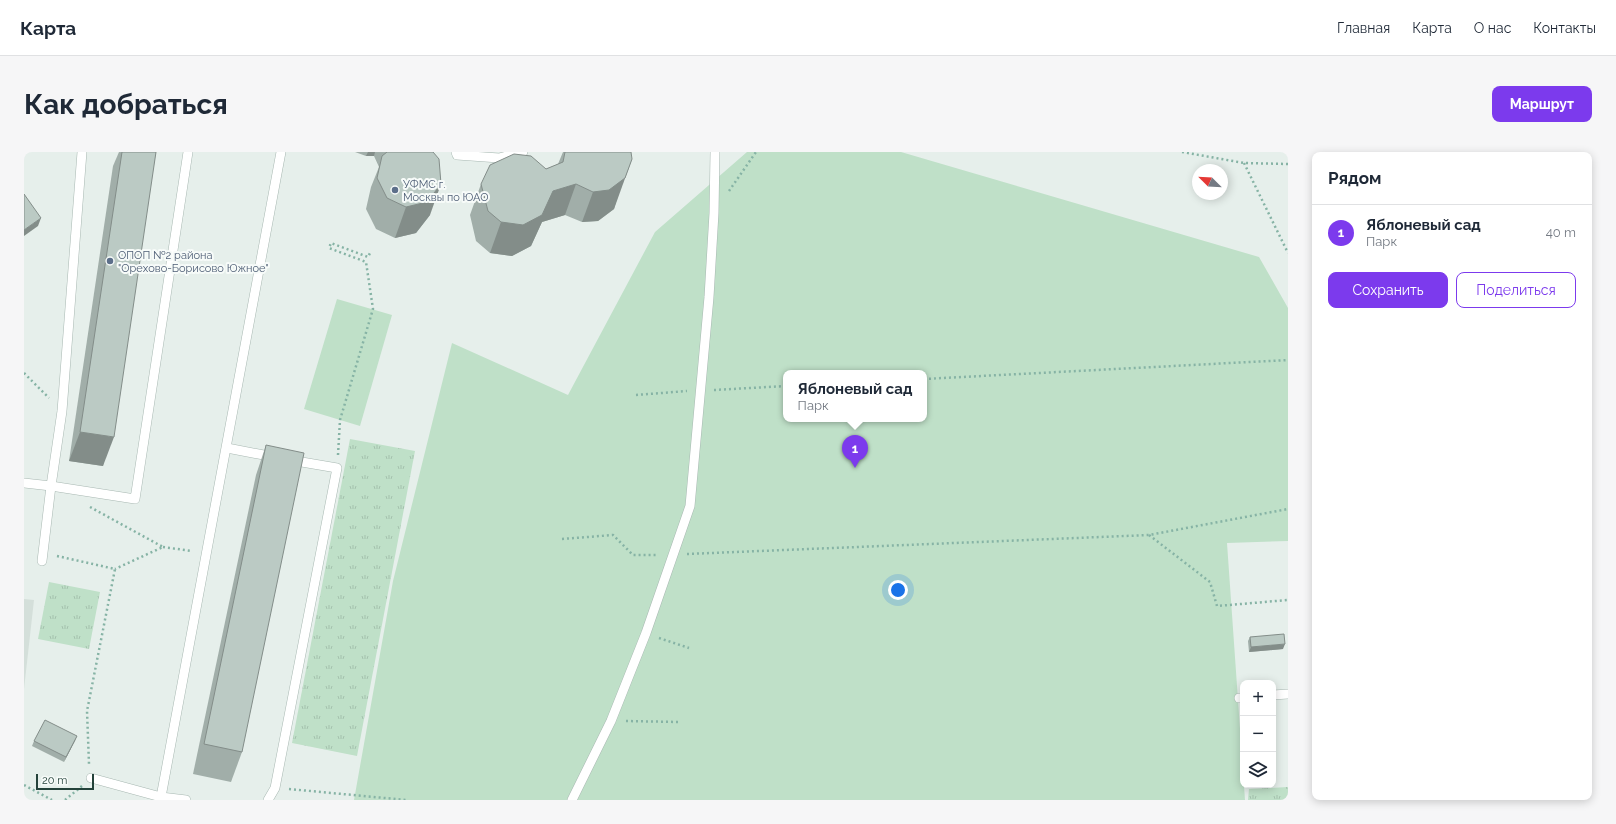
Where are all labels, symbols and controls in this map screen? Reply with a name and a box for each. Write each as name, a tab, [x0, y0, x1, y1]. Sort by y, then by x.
text: Карта	[20, 17, 76, 39]
text: Главная	[1337, 20, 1390, 36]
text: Карта	[1412, 20, 1452, 36]
text: О нас	[1474, 20, 1511, 36]
text: Контакты	[1533, 20, 1596, 36]
button: Маршрут	[1492, 86, 1592, 122]
text: Как добраться	[24, 88, 228, 121]
north arrow	[1192, 164, 1228, 200]
text: Рядом	[1328, 168, 1381, 188]
place label: УФМС г. Москвы по ЮАО	[403, 178, 489, 204]
marker: УФМС г. Москвы по ЮАО	[390, 185, 400, 195]
text: Яблоневый сад	[1366, 216, 1481, 234]
text: 1	[1338, 225, 1344, 240]
text: 40 m	[1546, 225, 1576, 240]
text: Парк	[1366, 234, 1397, 249]
place label: ОПОП №2 района "Орехово-Борисово Южное"	[118, 249, 269, 275]
marker: ОПОП №2 района "Орехово-Борисово Южное"	[105, 256, 115, 266]
button: Сохранить	[1328, 272, 1448, 308]
button: Поделиться	[1456, 272, 1576, 308]
popup	[783, 370, 927, 422]
text: Яблоневый сад	[798, 380, 912, 398]
text: Парк	[798, 398, 829, 413]
pin: 1	[842, 435, 868, 468]
your location	[888, 580, 908, 600]
map controls	[1240, 680, 1276, 788]
button: +	[1240, 680, 1276, 716]
button: −	[1240, 716, 1276, 752]
button: layers	[1240, 752, 1276, 788]
scale bar	[36, 772, 94, 791]
text: 20 m	[42, 774, 67, 787]

